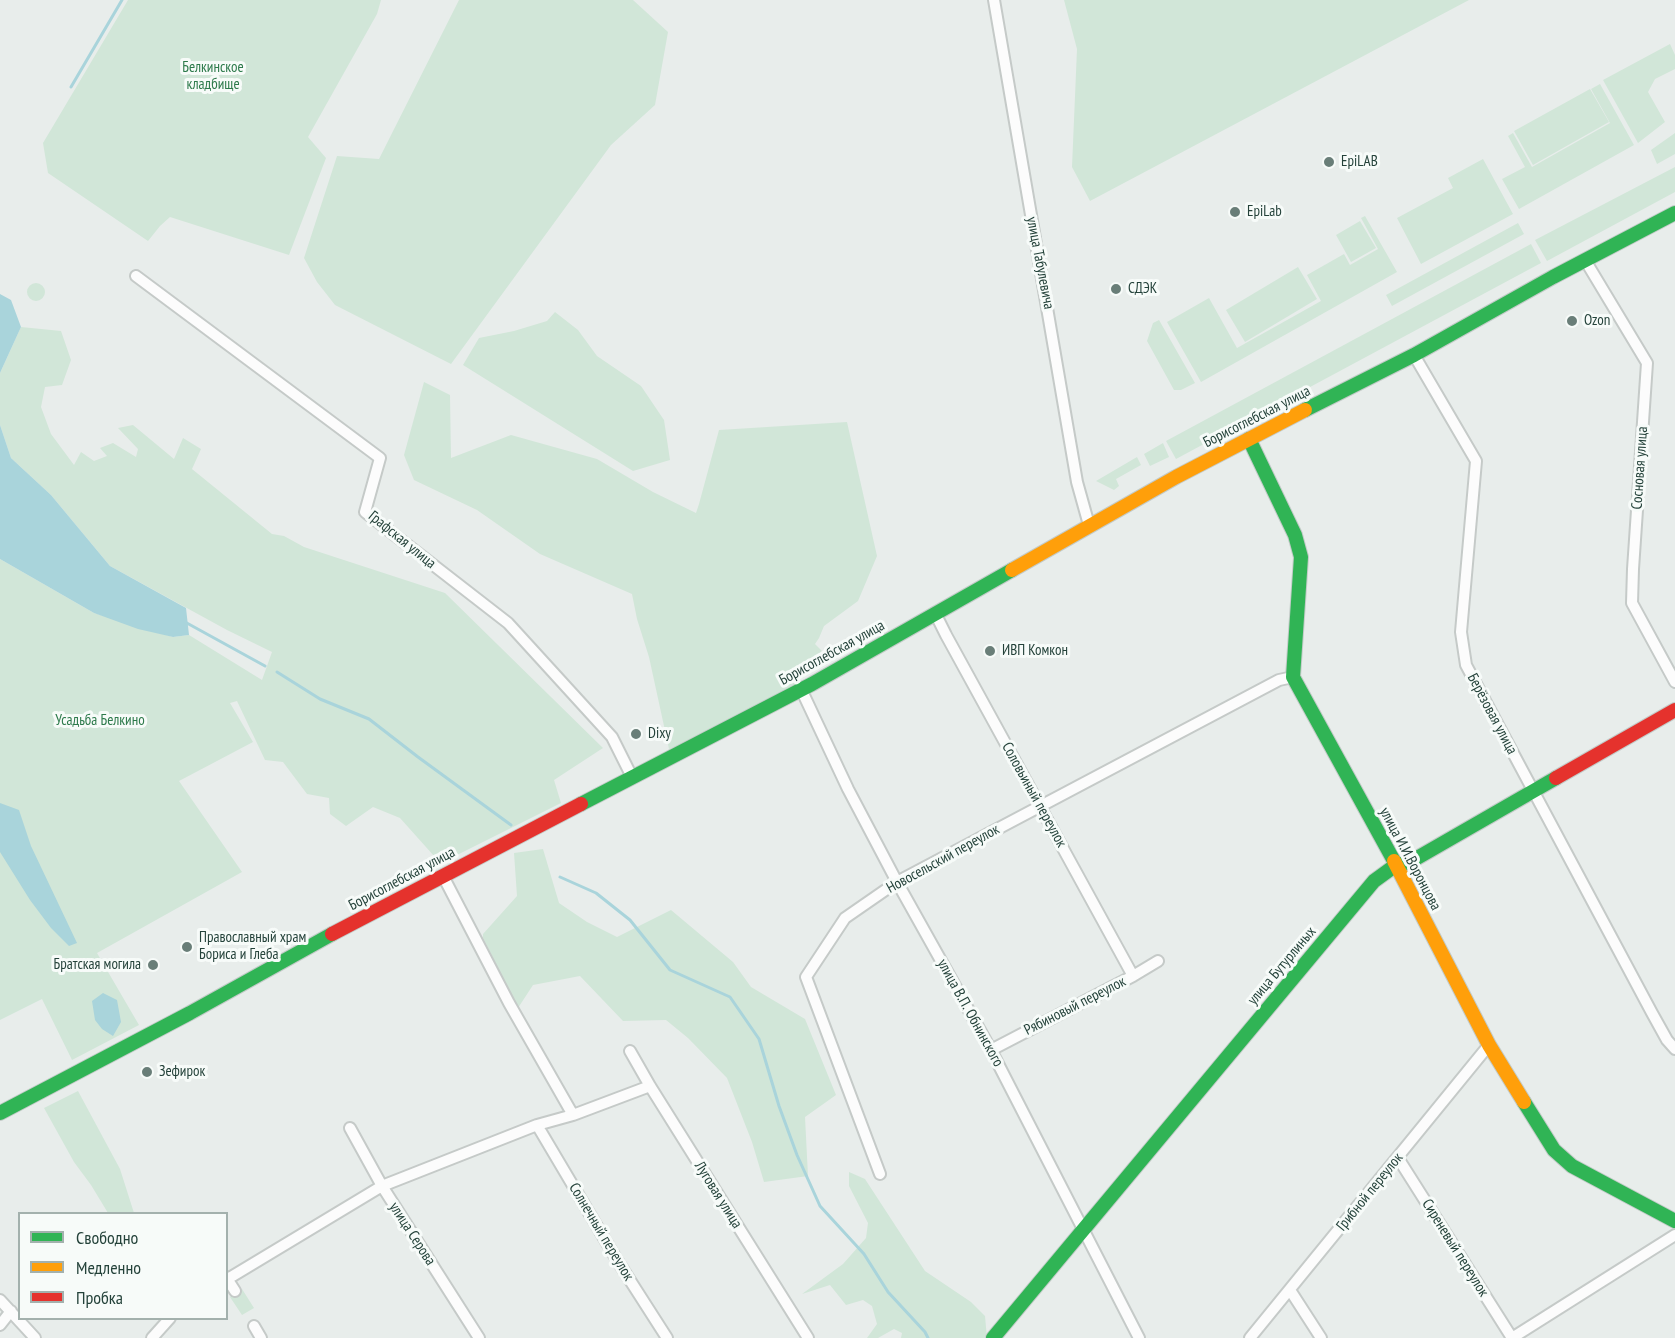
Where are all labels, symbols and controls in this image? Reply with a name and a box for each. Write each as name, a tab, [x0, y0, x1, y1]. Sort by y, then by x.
park label: Белкинское кладбище	[182, 59, 244, 94]
place label: EpiLAB	[1341, 153, 1378, 171]
marker: EpiLAB	[1322, 155, 1336, 169]
place label: EpiLab	[1247, 203, 1282, 221]
marker: EpiLab	[1228, 205, 1242, 219]
street label: улица Табулевича	[1022, 215, 1058, 311]
place label: СДЭК	[1128, 280, 1157, 298]
marker: СДЭК	[1109, 282, 1123, 296]
place label: Ozon	[1584, 312, 1610, 330]
marker: Ozon	[1565, 314, 1579, 328]
street label: Борисоглебская улица	[1200, 382, 1314, 452]
street label: Сосновая улица	[1628, 426, 1652, 510]
street label: Графская улица	[365, 507, 439, 573]
street label: Борисоглебская улица	[776, 617, 888, 689]
place label: ИВП Комкон	[1002, 642, 1068, 660]
marker: ИВП Комкон	[983, 644, 997, 658]
street label: Берёзовая улица	[1463, 670, 1521, 758]
park label: Усадьба Белкино	[55, 712, 145, 730]
place label: Dixy	[648, 725, 671, 743]
marker: Dixy	[629, 727, 643, 741]
street label: Соловьиный переулок	[998, 739, 1070, 851]
street label: улица И.И.Воронцова	[1375, 805, 1445, 913]
street label: Новосельский переулок	[883, 821, 1003, 897]
street label: Борисоглебская улица	[346, 843, 458, 915]
street label: улица Бутурлиных	[1244, 923, 1320, 1009]
place label: Православный храм Бориса и Глеба	[199, 929, 306, 964]
marker: Православный храм Бориса и Глеба	[180, 940, 194, 954]
place label: Братская могила	[54, 956, 141, 974]
street label: улица В.П. Обнинского	[933, 956, 1007, 1070]
marker: Братская могила	[146, 958, 160, 972]
street label: Рябиновый переулок	[1021, 973, 1129, 1039]
place label: Зефирок	[159, 1063, 205, 1081]
marker: Зефирок	[140, 1065, 154, 1079]
street label: Грибной переулок	[1333, 1149, 1407, 1235]
street label: Луговая улица	[690, 1158, 746, 1232]
street label: Солнечный переулок	[565, 1180, 637, 1284]
street label: Сиреневый переулок	[1418, 1196, 1492, 1300]
street label: улица Серова	[385, 1199, 439, 1269]
legend	[18, 1212, 228, 1320]
text: Свободно	[76, 1226, 138, 1249]
text: Медленно	[76, 1256, 141, 1279]
text: Пробка	[76, 1286, 123, 1309]

